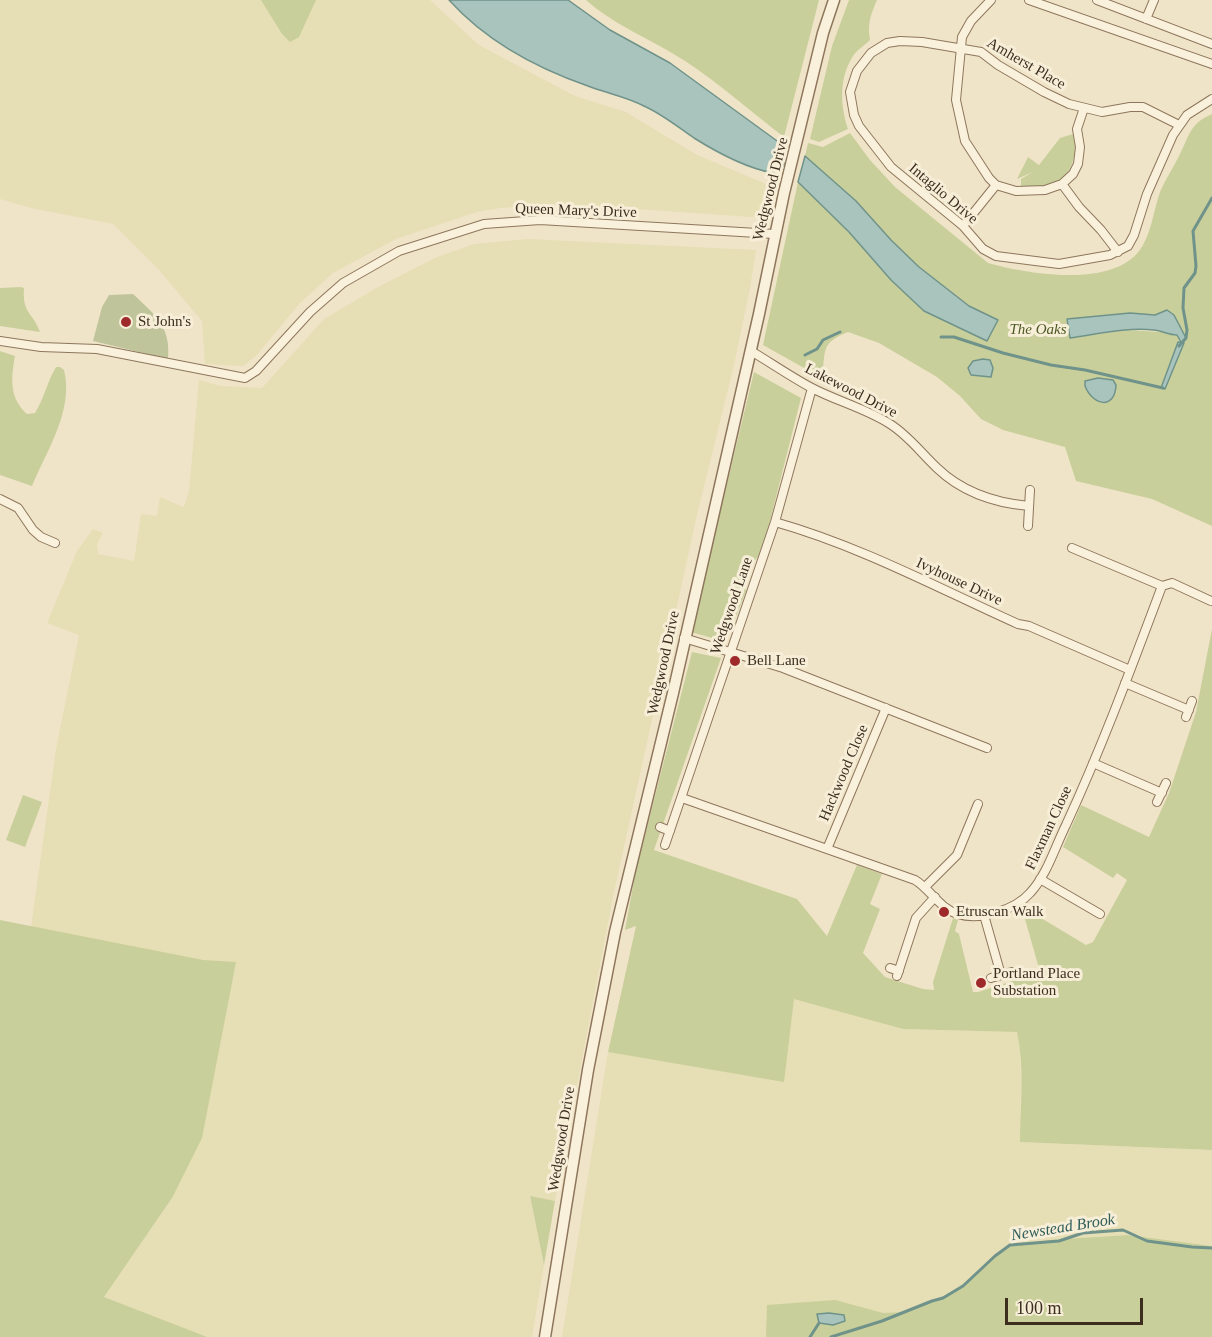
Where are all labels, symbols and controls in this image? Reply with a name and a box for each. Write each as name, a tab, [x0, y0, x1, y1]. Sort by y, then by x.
street label: Amherst Place	[983, 34, 1069, 94]
street label: Wedgwood Drive	[749, 135, 793, 243]
street label: Intaglio Drive	[905, 160, 981, 228]
street label: Queen Mary's Drive	[515, 200, 637, 222]
place label: St John's	[138, 313, 191, 331]
marker: St John's	[119, 315, 133, 329]
park label: The Oaks	[1009, 321, 1067, 339]
street label: Lakewood Drive	[802, 360, 900, 422]
street label: Ivyhouse Drive	[913, 554, 1005, 610]
street label: Wedgwood Lane	[707, 555, 757, 657]
street label: Wedgwood Drive	[644, 609, 684, 717]
place label: Bell Lane	[747, 652, 806, 670]
marker: Bell Lane	[728, 654, 742, 668]
street label: Hackwood Close	[816, 722, 872, 824]
street label: Flaxman Close	[1022, 783, 1076, 873]
place label: Etruscan Walk	[956, 903, 1044, 921]
marker: Etruscan Walk	[937, 905, 951, 919]
place label: Portland Place Substation	[993, 965, 1080, 1000]
marker: Portland Place Substation	[974, 976, 988, 990]
street label: Wedgwood Drive	[545, 1085, 579, 1193]
water label: Newstead Brook	[1010, 1210, 1116, 1246]
scale bar	[1008, 1286, 1146, 1324]
text: 100 m	[1016, 1298, 1062, 1318]

